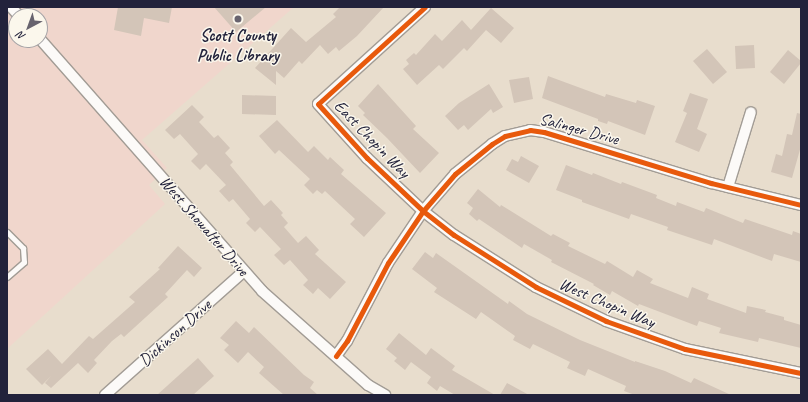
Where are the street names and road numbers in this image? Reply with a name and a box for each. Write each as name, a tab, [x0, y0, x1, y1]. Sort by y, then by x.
street label: East Chopin Way	[330, 96, 414, 182]
street label: Salinger Drive	[537, 109, 621, 149]
street label: West Showalter Drive	[155, 172, 253, 280]
street label: West Chopin Way	[556, 274, 658, 332]
street label: Dickinson Drive	[135, 295, 215, 371]

